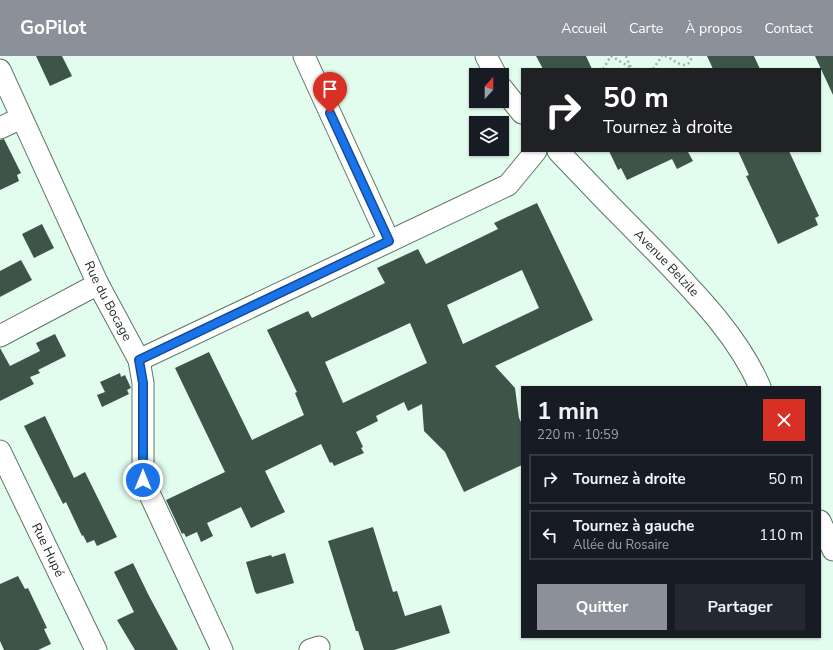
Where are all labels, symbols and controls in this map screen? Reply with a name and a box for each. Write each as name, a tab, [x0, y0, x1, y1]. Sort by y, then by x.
text: GoPilot	[20, 15, 86, 41]
text: Accueil	[561, 19, 607, 38]
text: Carte	[629, 19, 663, 38]
text: À propos	[685, 19, 743, 38]
text: Contact	[765, 19, 813, 38]
north arrow	[469, 68, 509, 108]
map controls	[469, 68, 509, 156]
pin	[313, 72, 347, 113]
icon: arrive	[319, 78, 341, 100]
text: 50 m	[603, 79, 669, 117]
icon: right	[537, 84, 589, 136]
text: Tournez à droite	[603, 115, 733, 139]
button: layers	[469, 116, 509, 156]
street label: Avenue Belzile	[630, 226, 703, 301]
street label: Rue du Bocage	[80, 258, 136, 344]
text: 1 min	[537, 395, 599, 427]
button: close	[763, 399, 805, 441]
text: 220 m · 10:59	[537, 426, 619, 444]
position arrow	[122, 459, 164, 501]
icon: right	[539, 468, 561, 490]
text: Tournez à droite	[573, 469, 686, 489]
text: 50 m	[768, 469, 803, 489]
text: Tournez à gauche	[573, 516, 695, 536]
street label: Rue Hupé	[27, 520, 69, 580]
icon: left	[539, 524, 561, 546]
text: 110 m	[759, 525, 803, 545]
text: Allée du Rosaire	[573, 536, 669, 554]
button: Quitter	[537, 584, 667, 630]
button: Partager	[675, 584, 805, 630]

